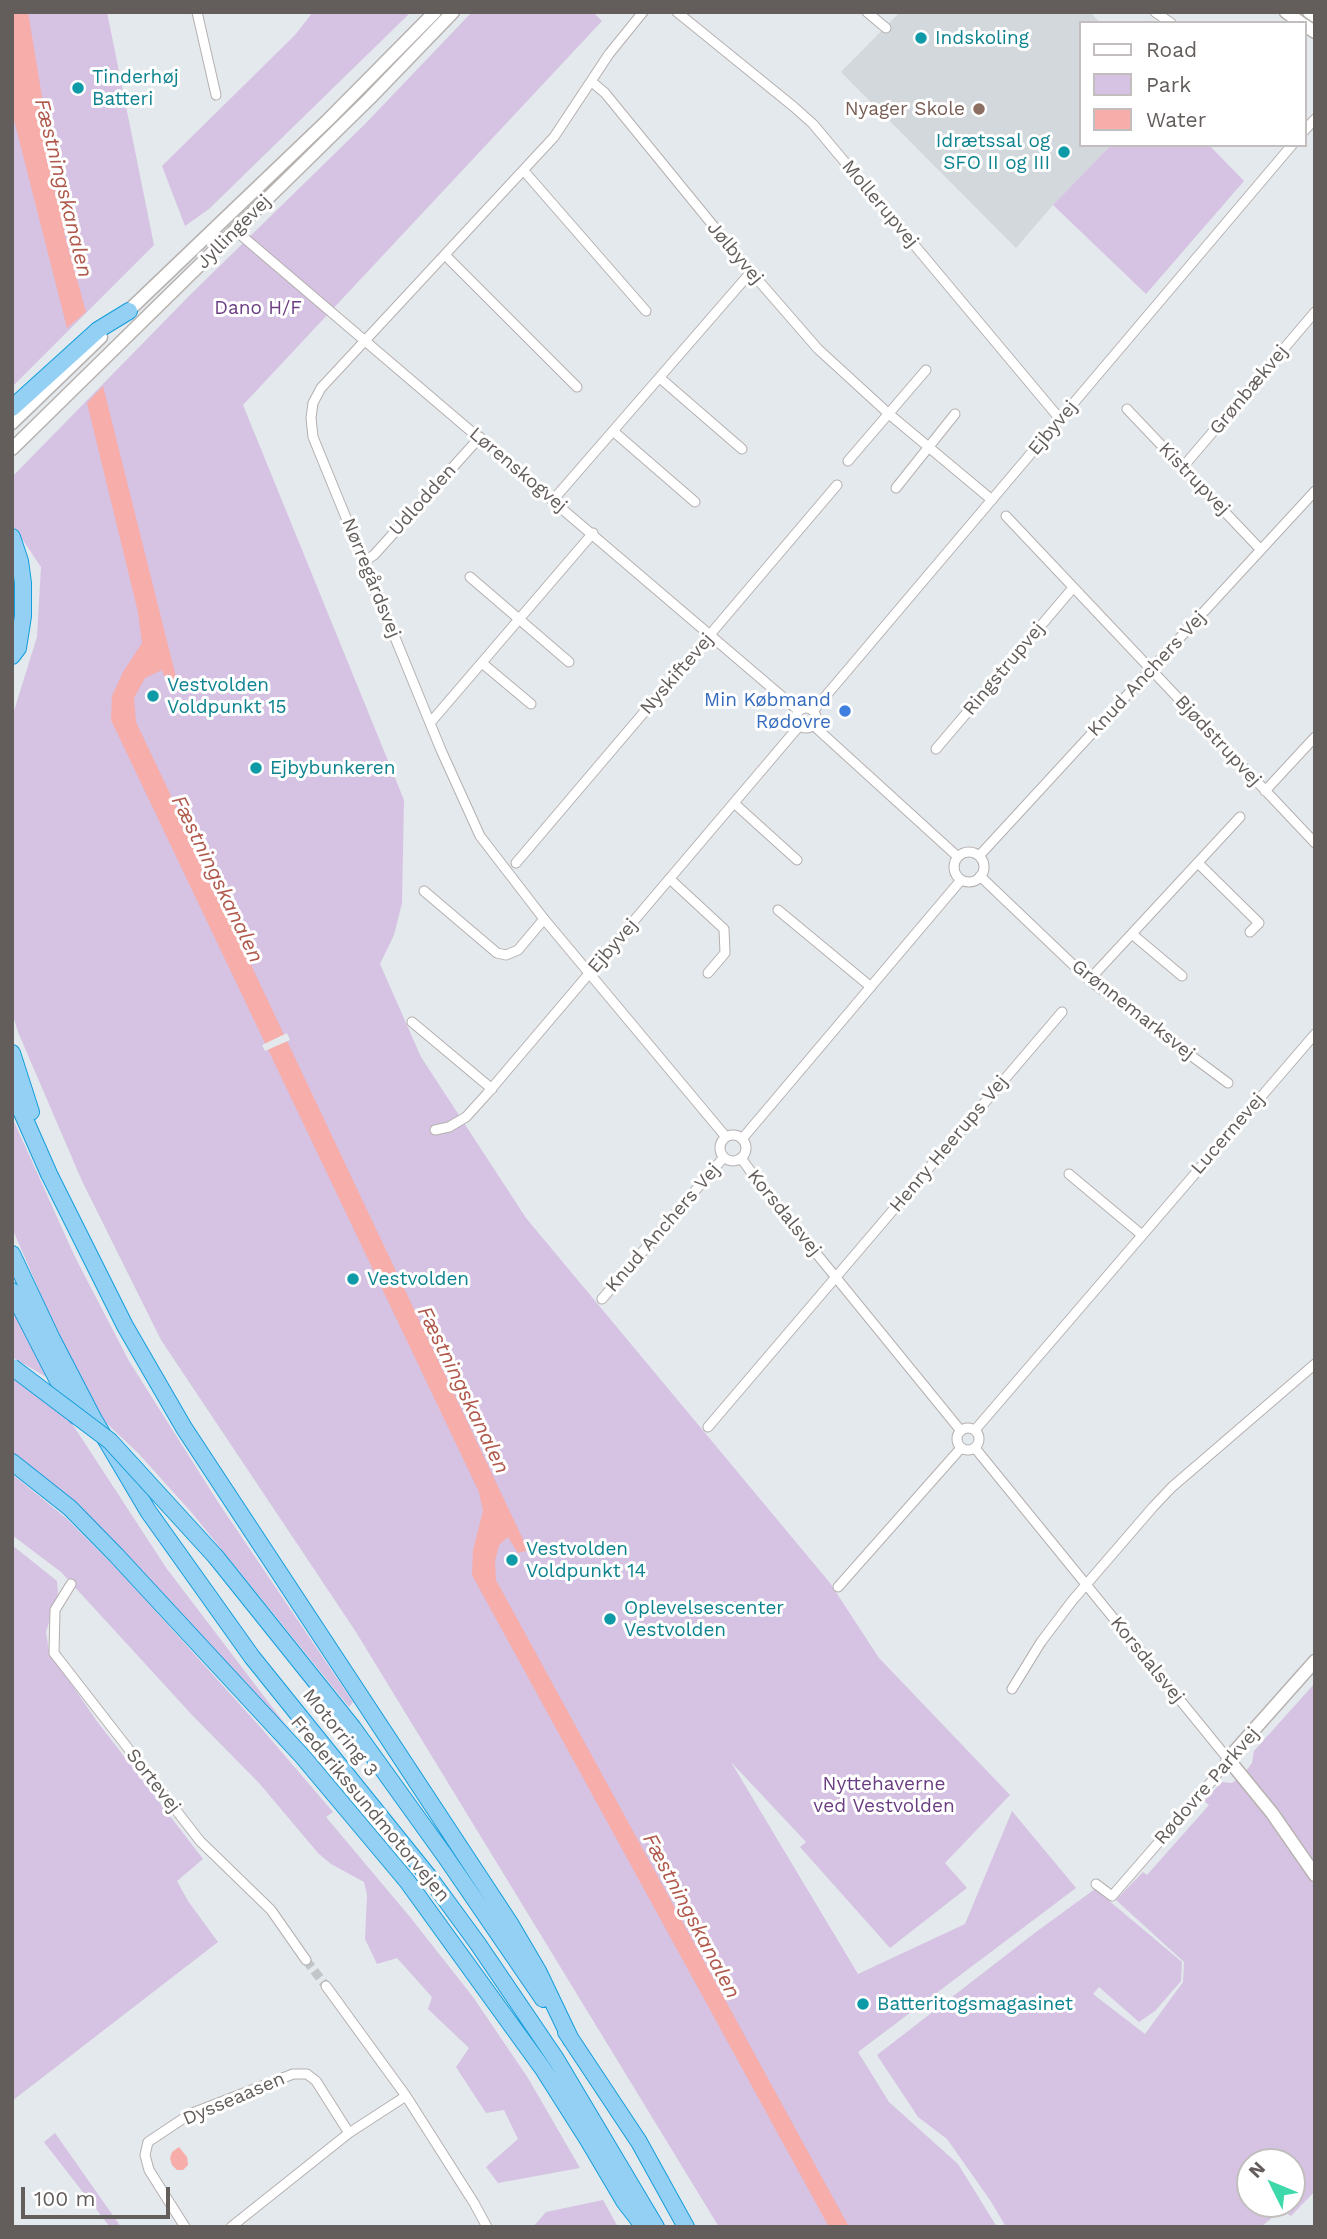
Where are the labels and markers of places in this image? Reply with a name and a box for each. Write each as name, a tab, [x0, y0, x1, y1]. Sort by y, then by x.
place label: Indskoling	[935, 27, 1029, 49]
marker: Indskoling	[913, 30, 929, 46]
place label: Tinderhøj Batteri	[92, 66, 179, 110]
marker: Tinderhøj Batteri	[70, 80, 86, 96]
place label: Nyager Skole	[845, 98, 965, 120]
marker: Nyager Skole	[971, 101, 987, 117]
place label: Idrætssal og SFO II og III	[936, 130, 1050, 174]
marker: Idrætssal og SFO II og III	[1056, 144, 1072, 160]
place label: Vestvolden Voldpunkt 15	[167, 674, 287, 718]
marker: Vestvolden Voldpunkt 15	[145, 688, 161, 704]
place label: Min Købmand Rødovre	[704, 689, 831, 733]
marker: Min Købmand Rødovre	[837, 703, 853, 719]
place label: Ejbybunkeren	[270, 757, 396, 779]
marker: Ejbybunkeren	[248, 760, 264, 776]
place label: Vestvolden	[367, 1268, 469, 1290]
marker: Vestvolden	[345, 1271, 361, 1287]
place label: Vestvolden Voldpunkt 14	[526, 1538, 646, 1582]
marker: Vestvolden Voldpunkt 14	[504, 1552, 520, 1568]
place label: Oplevelsescenter Vestvolden	[624, 1597, 784, 1641]
marker: Oplevelsescenter Vestvolden	[602, 1611, 618, 1627]
place label: Batteritogsmagasinet	[877, 1993, 1073, 2015]
marker: Batteritogsmagasinet	[855, 1996, 871, 2012]

